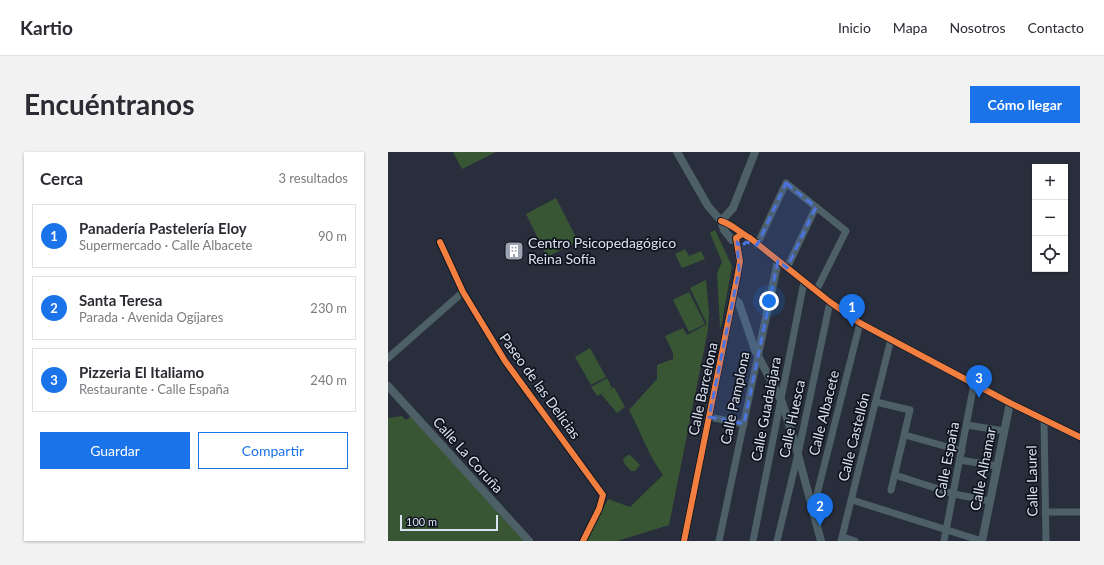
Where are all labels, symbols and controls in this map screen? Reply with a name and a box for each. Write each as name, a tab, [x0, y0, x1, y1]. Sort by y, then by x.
text: Kartio	[20, 16, 73, 39]
text: Inicio	[838, 19, 871, 36]
text: Mapa	[893, 19, 927, 36]
text: Nosotros	[949, 19, 1006, 36]
text: Contacto	[1028, 19, 1084, 36]
button: Cómo llegar	[970, 86, 1080, 123]
text: Encuéntranos	[24, 87, 195, 121]
map controls	[1032, 164, 1068, 272]
button: +	[1032, 164, 1068, 200]
text: Cerca	[40, 168, 83, 189]
text: 3 resultados	[278, 170, 348, 186]
button: −	[1032, 200, 1068, 236]
text: Panadería Pastelería Eloy	[79, 219, 247, 237]
text: 1	[50, 228, 58, 244]
text: 90 m	[318, 228, 347, 244]
place label: Centro Psicopedagógico Reina Sofía	[528, 234, 676, 267]
button: locate	[1032, 236, 1068, 272]
text: Supermercado · Calle Albacete	[79, 237, 252, 253]
building icon: Centro Psicopedagógico Reina Sofía	[503, 240, 525, 262]
text: Santa Teresa	[79, 291, 162, 309]
your location	[759, 291, 779, 311]
pin: 1	[839, 294, 865, 327]
text: 2	[50, 300, 58, 316]
text: 230 m	[310, 300, 347, 316]
text: Parada · Avenida Ogíjares	[79, 309, 223, 325]
street label: Paseo de las Delicias	[496, 330, 584, 442]
street label: Calle Barcelona	[684, 341, 721, 437]
street label: Calle Pamplona	[716, 350, 753, 446]
street label: Calle Guadalajara	[747, 355, 784, 463]
text: Pizzeria El Italiamo	[79, 363, 204, 381]
pin: 3	[966, 365, 992, 398]
street label: Calle Albacete	[805, 368, 842, 457]
text: 3	[50, 372, 58, 388]
text: 240 m	[310, 372, 347, 388]
street label: Calle Huesca	[775, 378, 808, 459]
text: Restaurante · Calle España	[79, 381, 229, 397]
street label: Calle Castellón	[834, 391, 873, 483]
street label: Calle La Coruña	[430, 413, 507, 496]
street label: Calle España	[931, 420, 962, 500]
street label: Calle Alhamar	[966, 426, 999, 512]
button: Guardar	[40, 432, 190, 469]
button: Compartir	[198, 432, 348, 469]
street label: Calle Laurel	[1022, 445, 1041, 517]
pin: 2	[807, 493, 833, 526]
scale bar	[400, 513, 498, 532]
text: 100 m	[406, 515, 437, 528]

